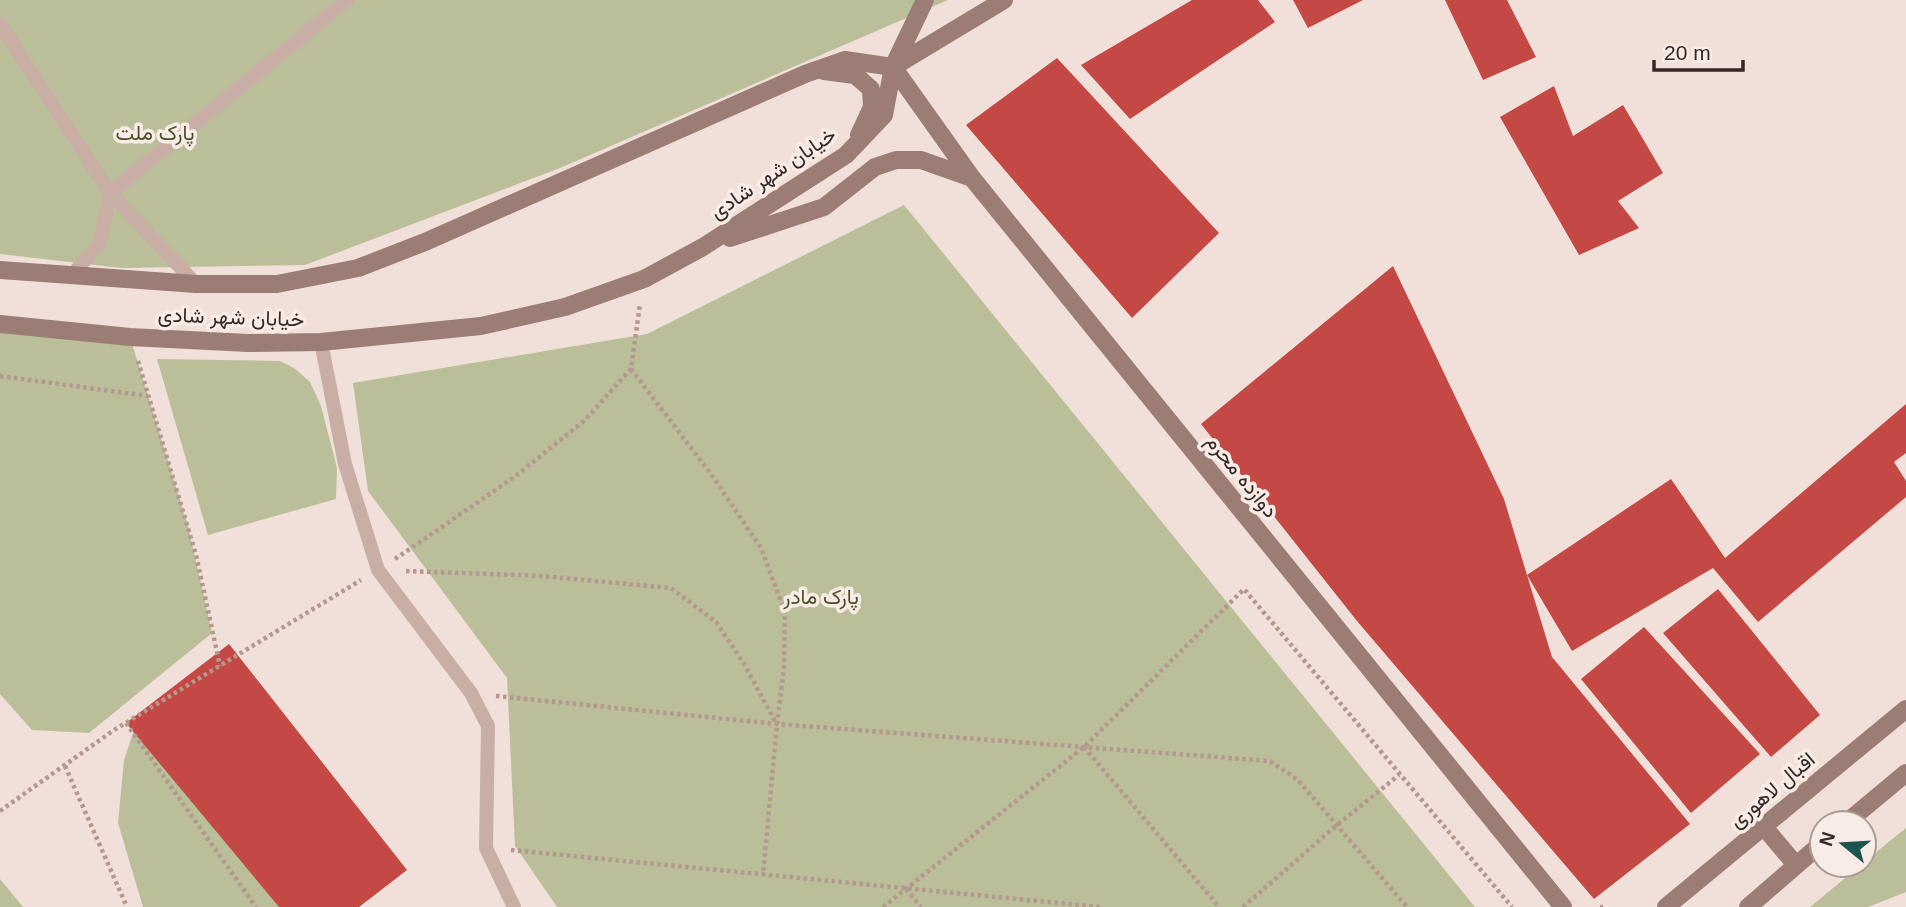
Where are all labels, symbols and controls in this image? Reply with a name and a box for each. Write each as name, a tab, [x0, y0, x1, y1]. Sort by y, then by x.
scale bar	[1654, 28, 1743, 72]
text: 20 m	[1664, 41, 1711, 64]
park label: پارک ملت	[116, 121, 194, 147]
street label: خیابان شهر شادی	[705, 122, 841, 225]
street label: خیابان شهر شادی	[157, 302, 305, 333]
street label: دوازده محرم	[1200, 430, 1283, 524]
park label: پارک مادر	[782, 585, 859, 611]
street label: اقبال لاهوری	[1724, 747, 1820, 834]
north arrow	[1808, 809, 1878, 879]
text: N	[1815, 829, 1839, 849]

